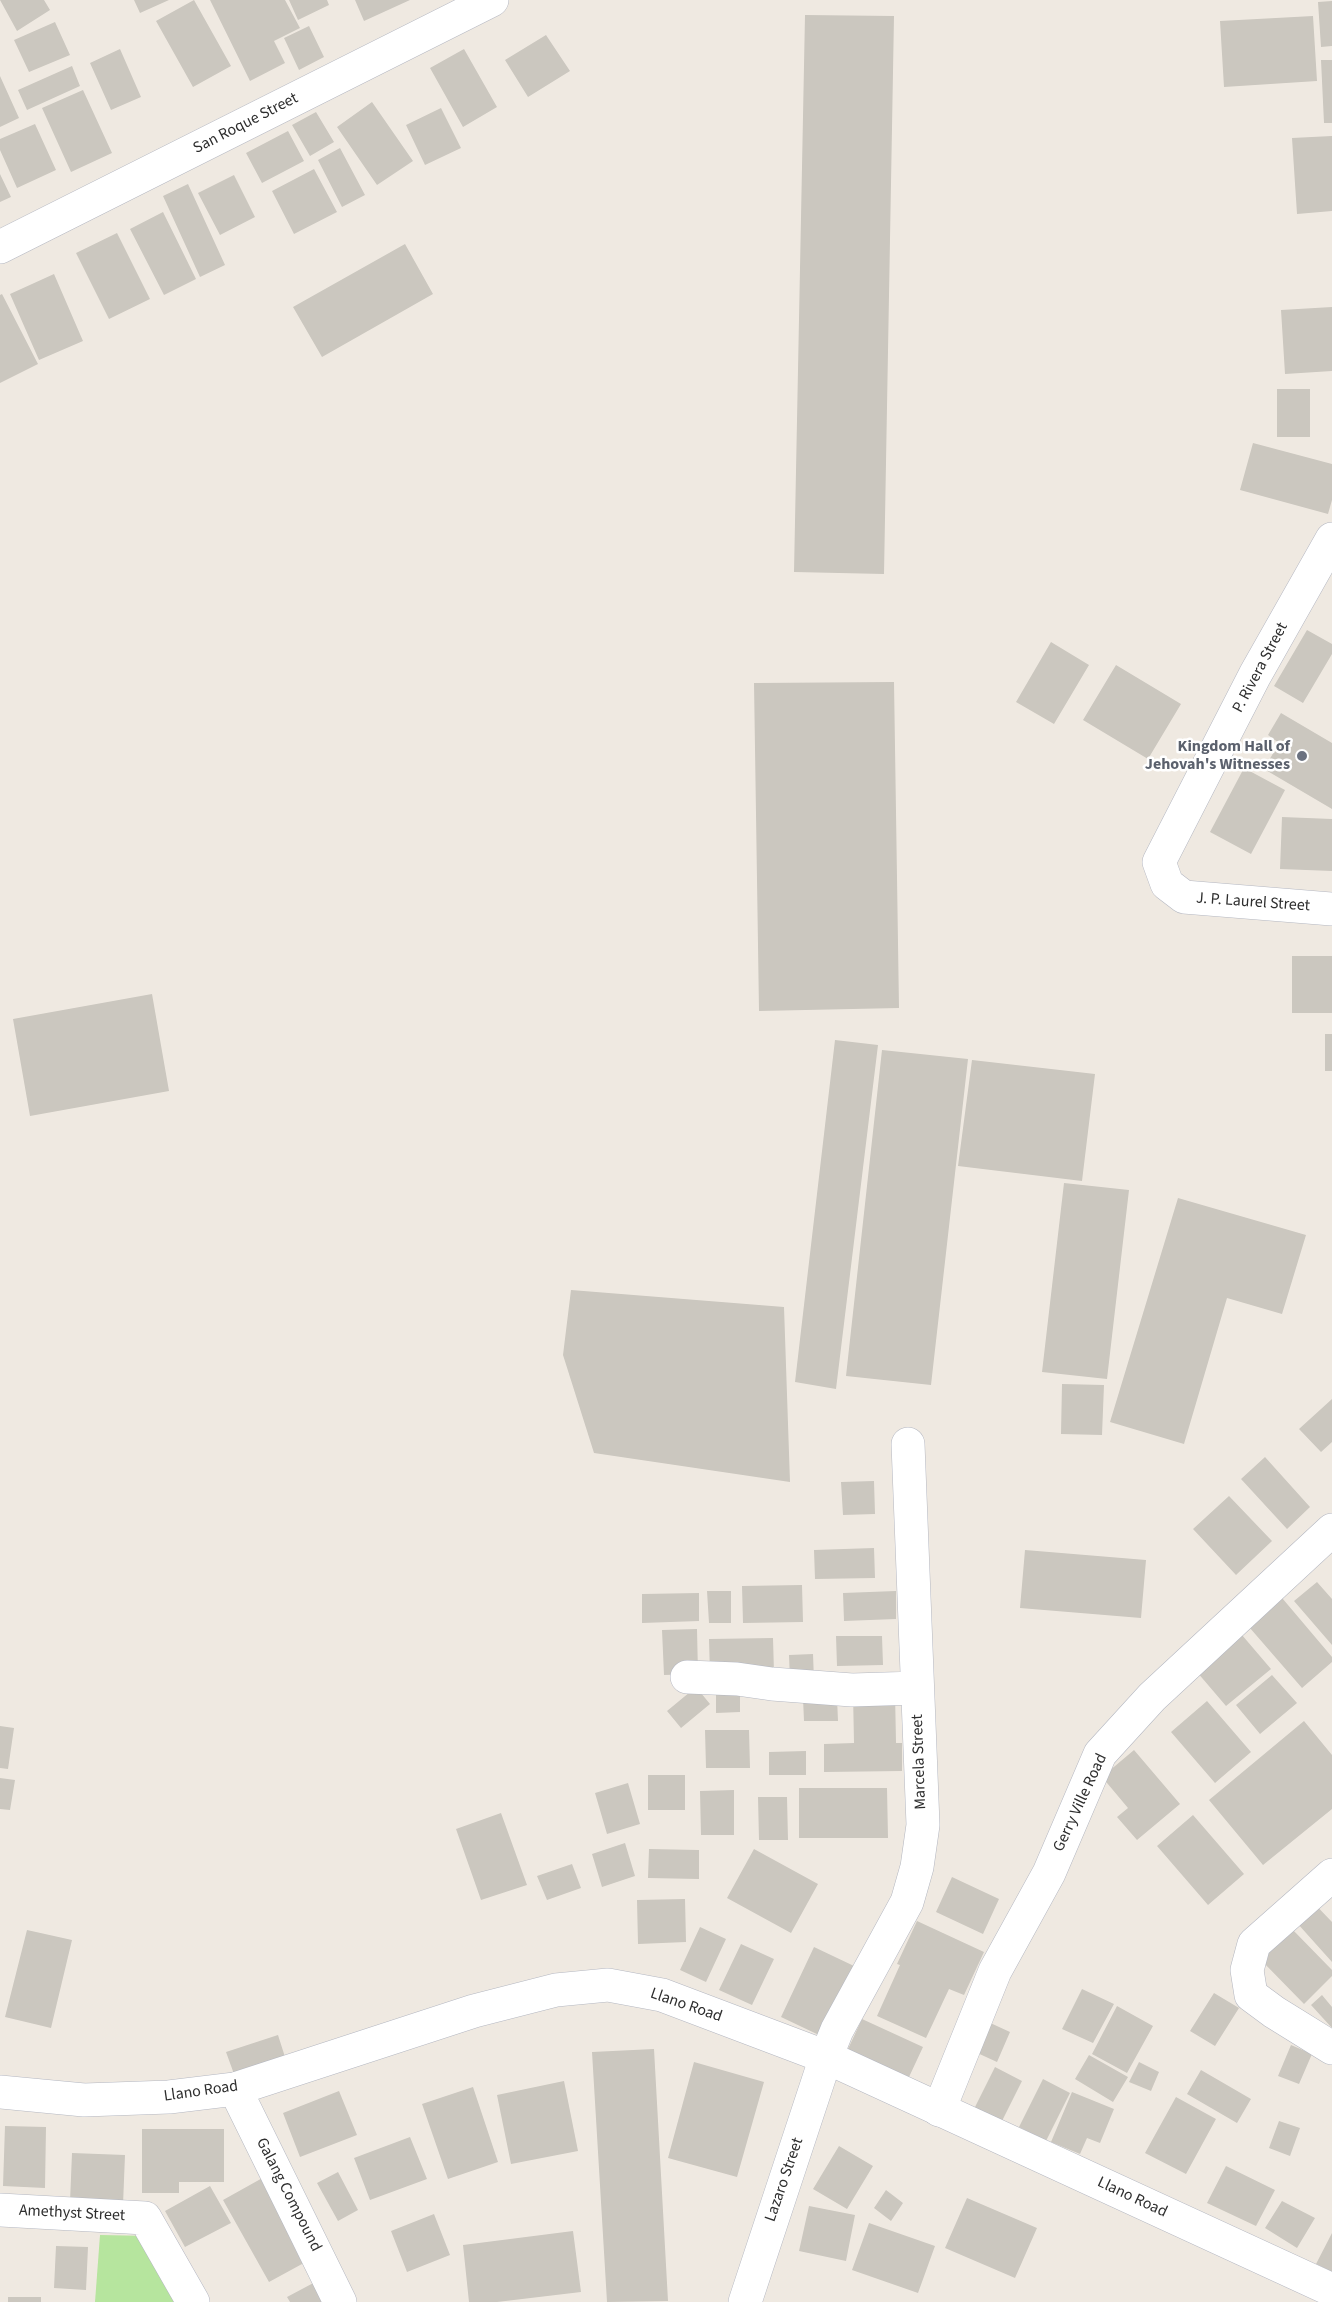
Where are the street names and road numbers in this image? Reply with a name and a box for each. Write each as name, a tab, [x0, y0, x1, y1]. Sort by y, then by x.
street label: San Roque Street	[190, 89, 302, 159]
street label: P. Rivera Street	[1229, 620, 1293, 716]
street label: J. P. Laurel Street	[1195, 889, 1311, 917]
street label: Marcela Street	[909, 1714, 931, 1810]
street label: Gerry Ville Road	[1050, 1751, 1112, 1855]
street label: Llano Road	[647, 1985, 725, 2027]
street label: Llano Road	[163, 2077, 239, 2107]
street label: Galang Compound	[251, 2135, 325, 2255]
street label: Lazaro Street	[762, 2135, 808, 2225]
street label: Llano Road	[1094, 2173, 1170, 2223]
street label: Amethyst Street	[18, 2202, 126, 2226]

